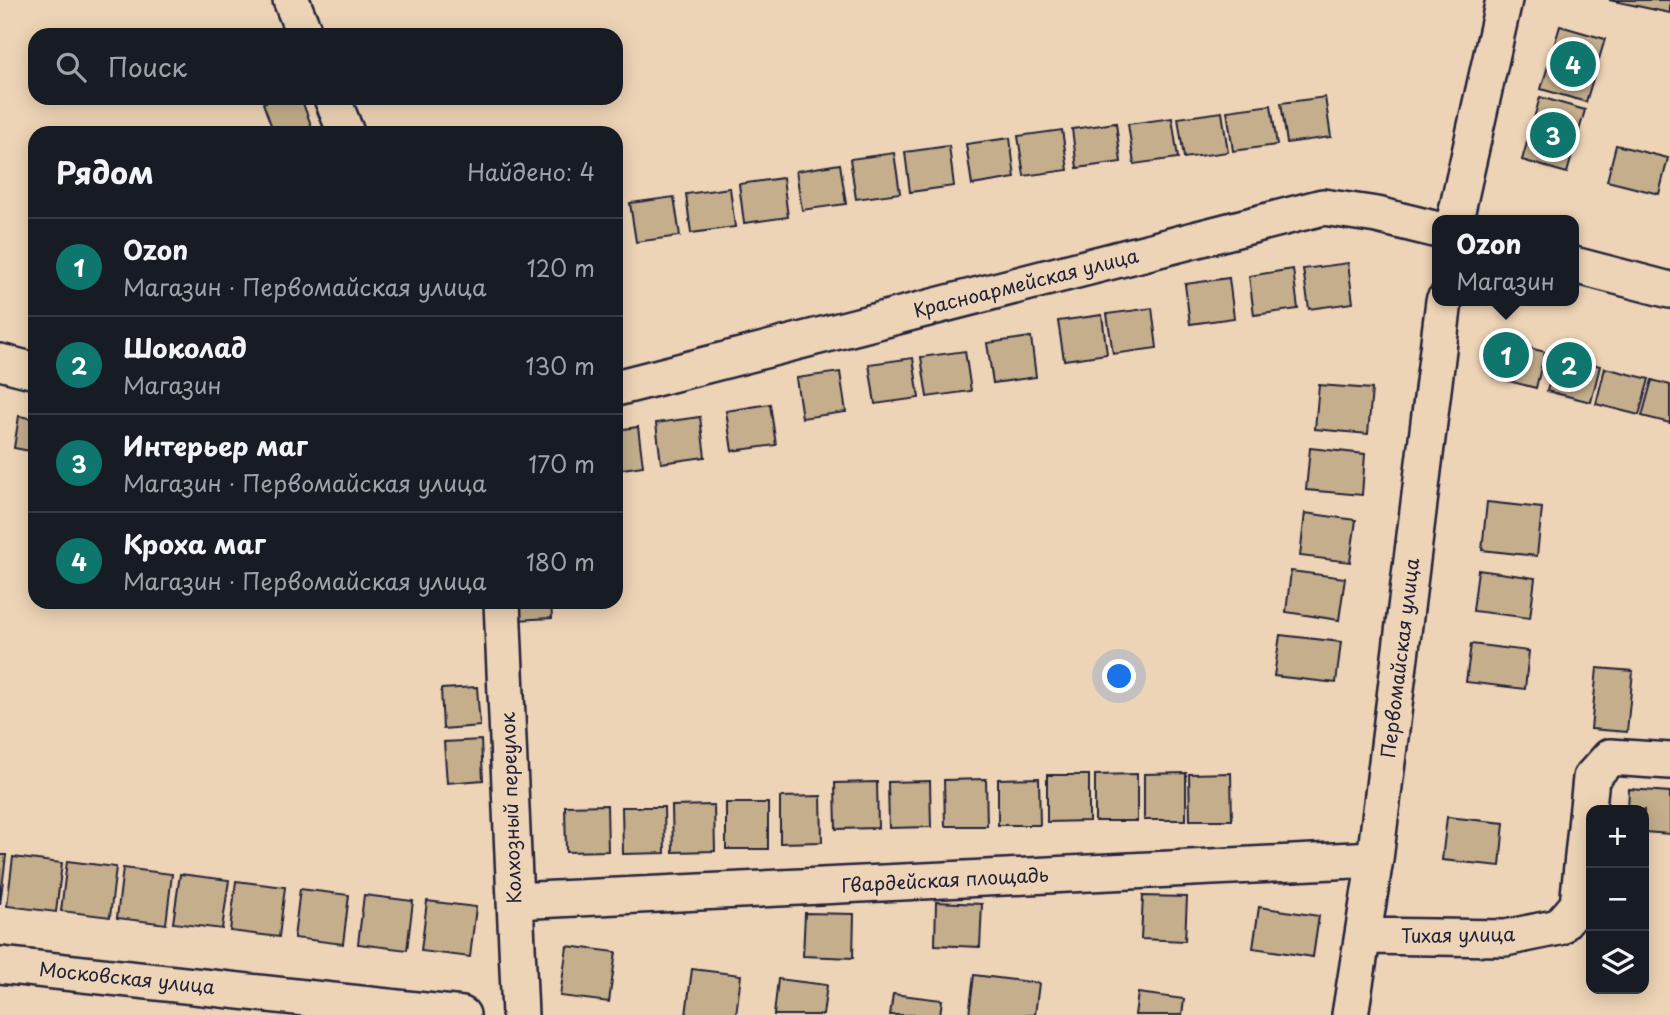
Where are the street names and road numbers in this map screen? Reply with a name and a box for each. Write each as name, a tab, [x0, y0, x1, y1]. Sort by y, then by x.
street label: Красноармейская улица	[911, 241, 1141, 324]
street label: Первомайская улица	[1373, 556, 1425, 760]
street label: Колхозный переулок	[493, 711, 527, 904]
street label: Гвардейская площадь	[841, 860, 1050, 898]
street label: Тихая улица	[1401, 919, 1515, 949]
street label: Московская улица	[38, 954, 216, 1000]

